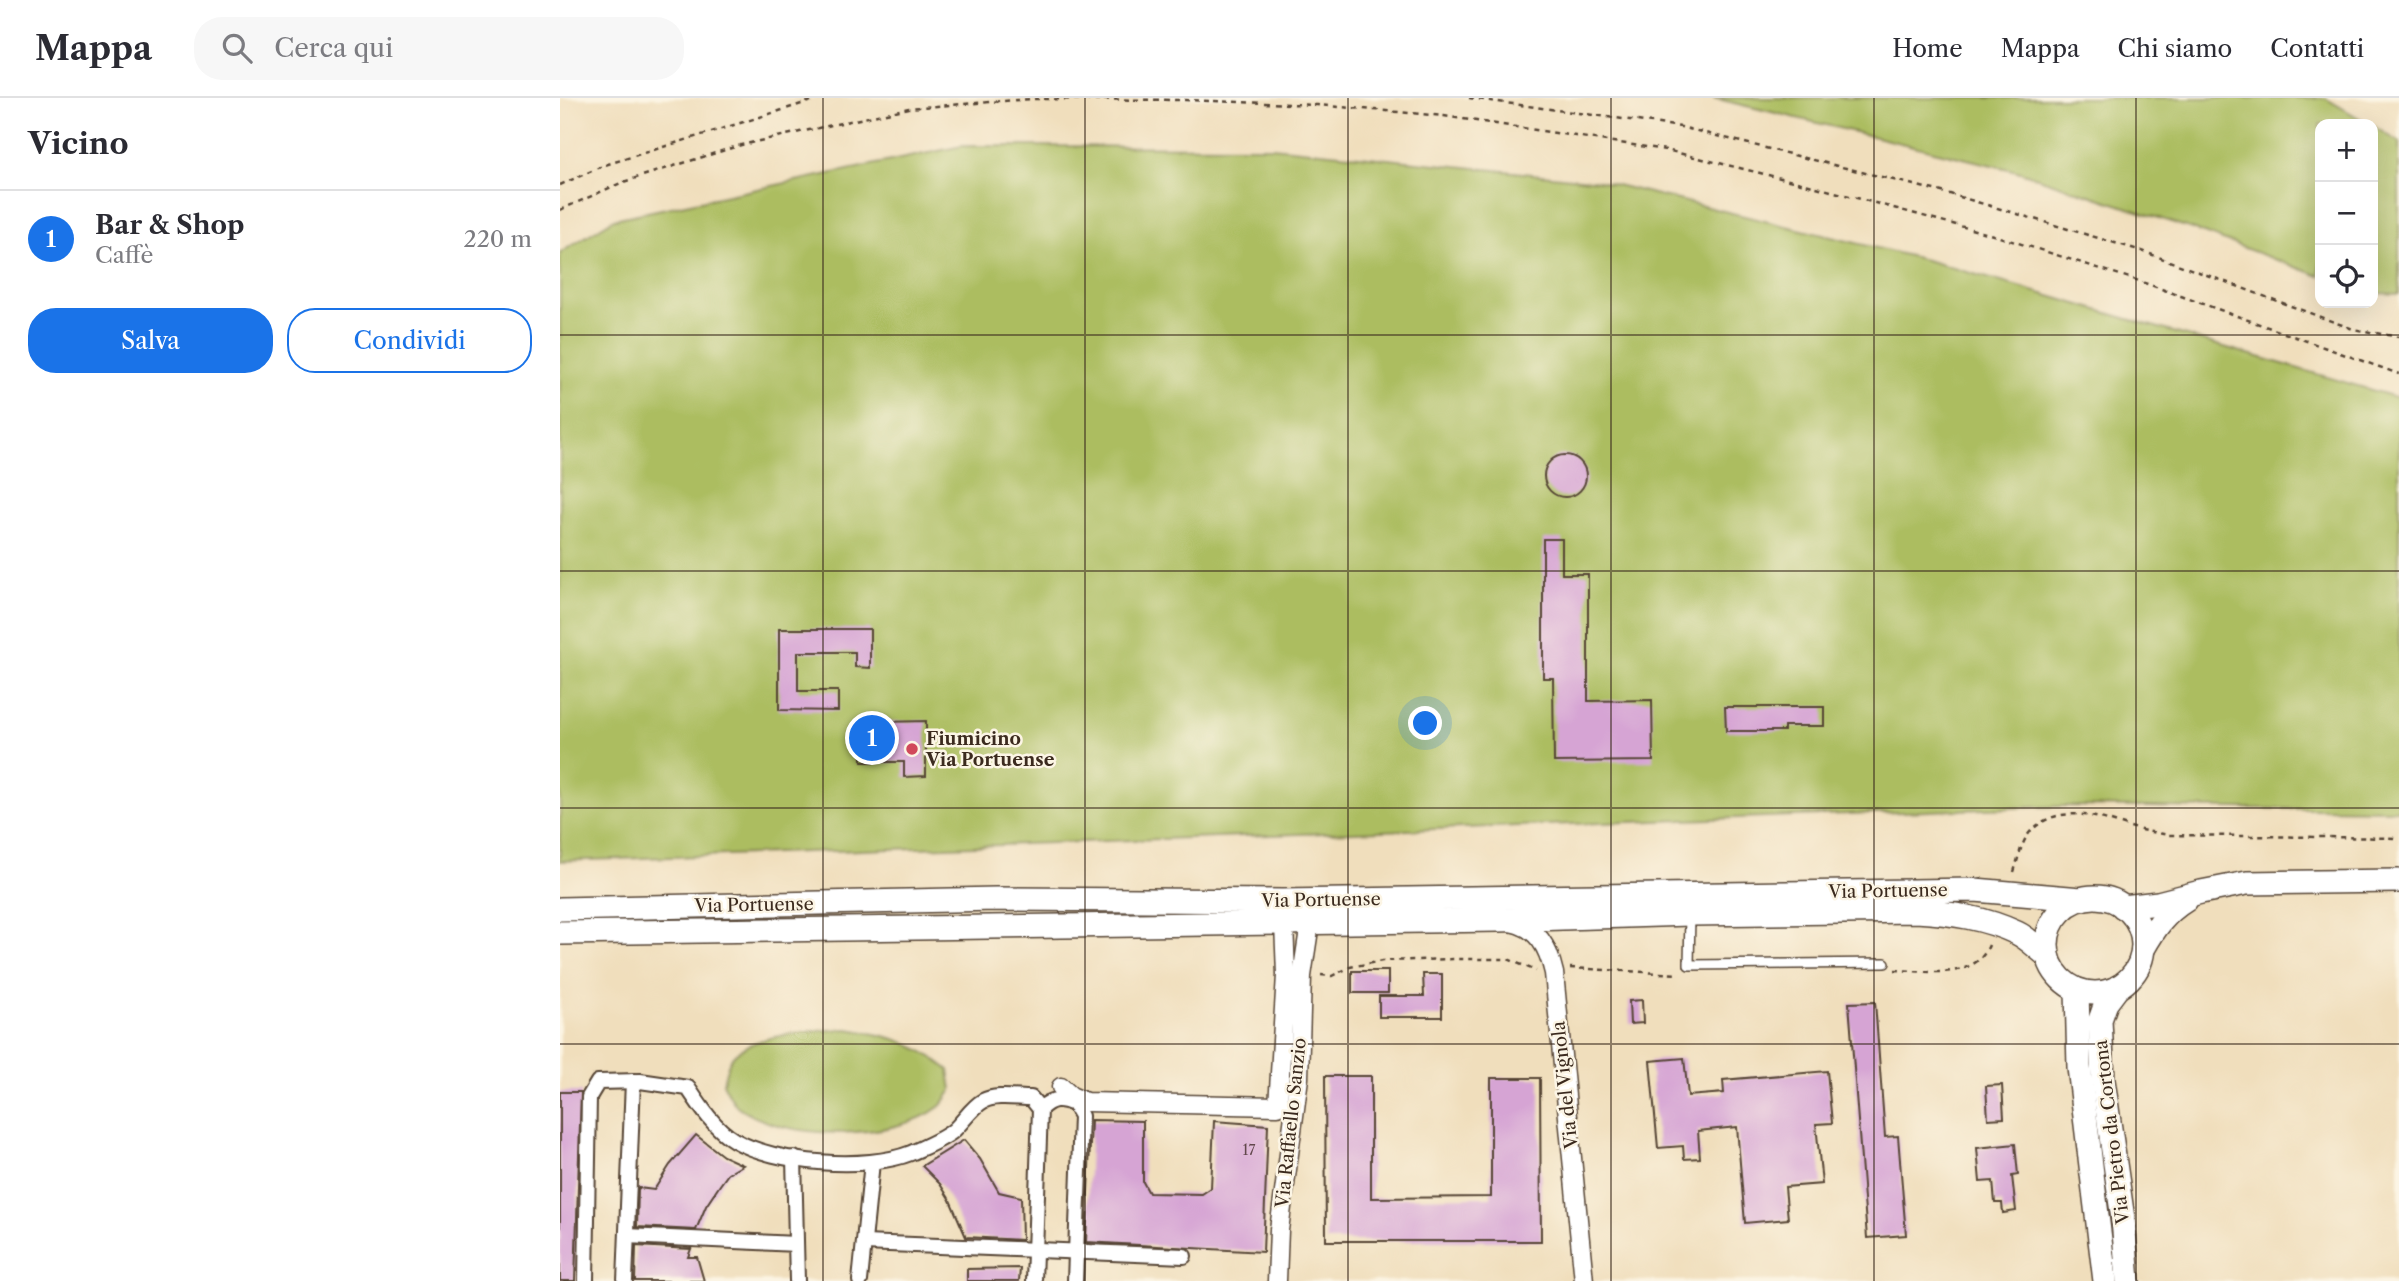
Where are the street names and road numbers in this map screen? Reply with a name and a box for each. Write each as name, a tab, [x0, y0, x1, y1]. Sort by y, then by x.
street label: Via Portuense	[1827, 879, 1948, 903]
street label: Via Portuense	[1260, 888, 1381, 912]
street label: Via Portuense	[693, 893, 814, 917]
street label: Via del Vignola	[1547, 1020, 1583, 1151]
street label: Via Raffaello Sanzio	[1271, 1037, 1311, 1210]
street label: Via Pietro da Cortona	[2090, 1038, 2134, 1226]

